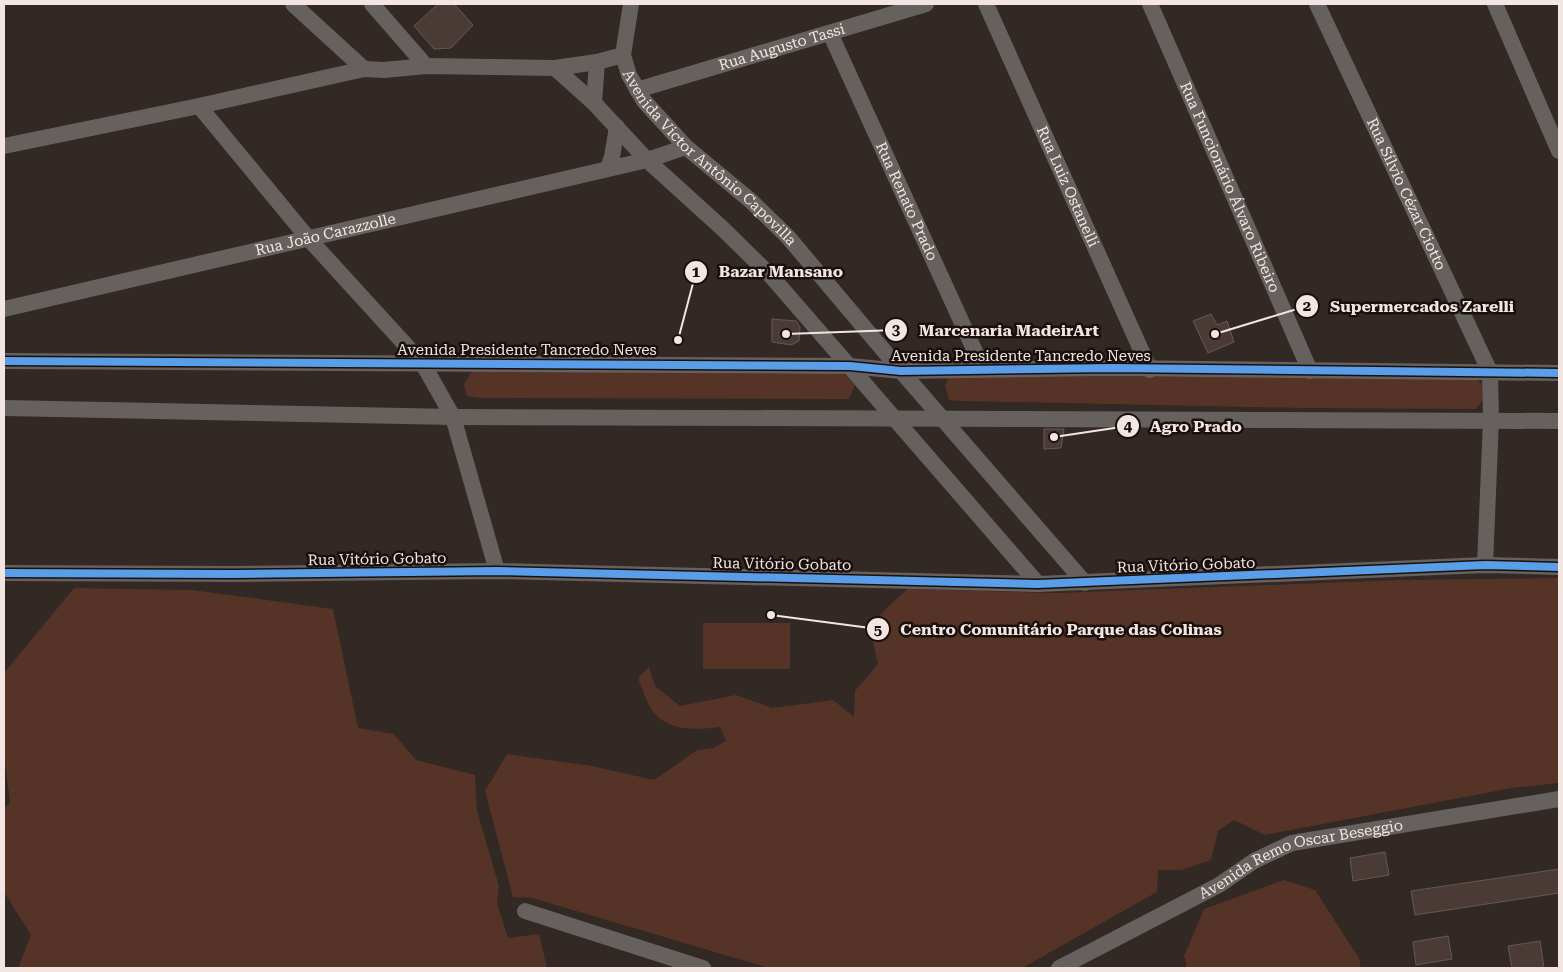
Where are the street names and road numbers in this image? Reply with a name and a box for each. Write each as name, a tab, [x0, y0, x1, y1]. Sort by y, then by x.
street label: Rua Augusto Tassi	[716, 20, 847, 74]
street label: Avenida Victor Antônio Capovilla	[619, 66, 800, 249]
street label: Rua Funcionário Álvaro Ribeiro	[1176, 79, 1284, 295]
street label: Rua Sílvio Cézar Ciotto	[1363, 115, 1450, 273]
street label: Rua Luiz Ostanelli	[1033, 123, 1103, 250]
street label: Rua Renato Prado	[872, 139, 942, 264]
street label: Rua João Carazzolle	[253, 210, 398, 260]
street label: Avenida Presidente Tancredo Neves	[397, 341, 657, 359]
street label: Avenida Presidente Tancredo Neves	[891, 347, 1151, 365]
street label: Rua Vitório Gobato	[308, 549, 446, 569]
street label: Rua Vitório Gobato	[713, 554, 851, 574]
street label: Rua Vitório Gobato	[1116, 554, 1256, 576]
street label: Avenida Remo Oscar Beseggio	[1196, 816, 1404, 903]

